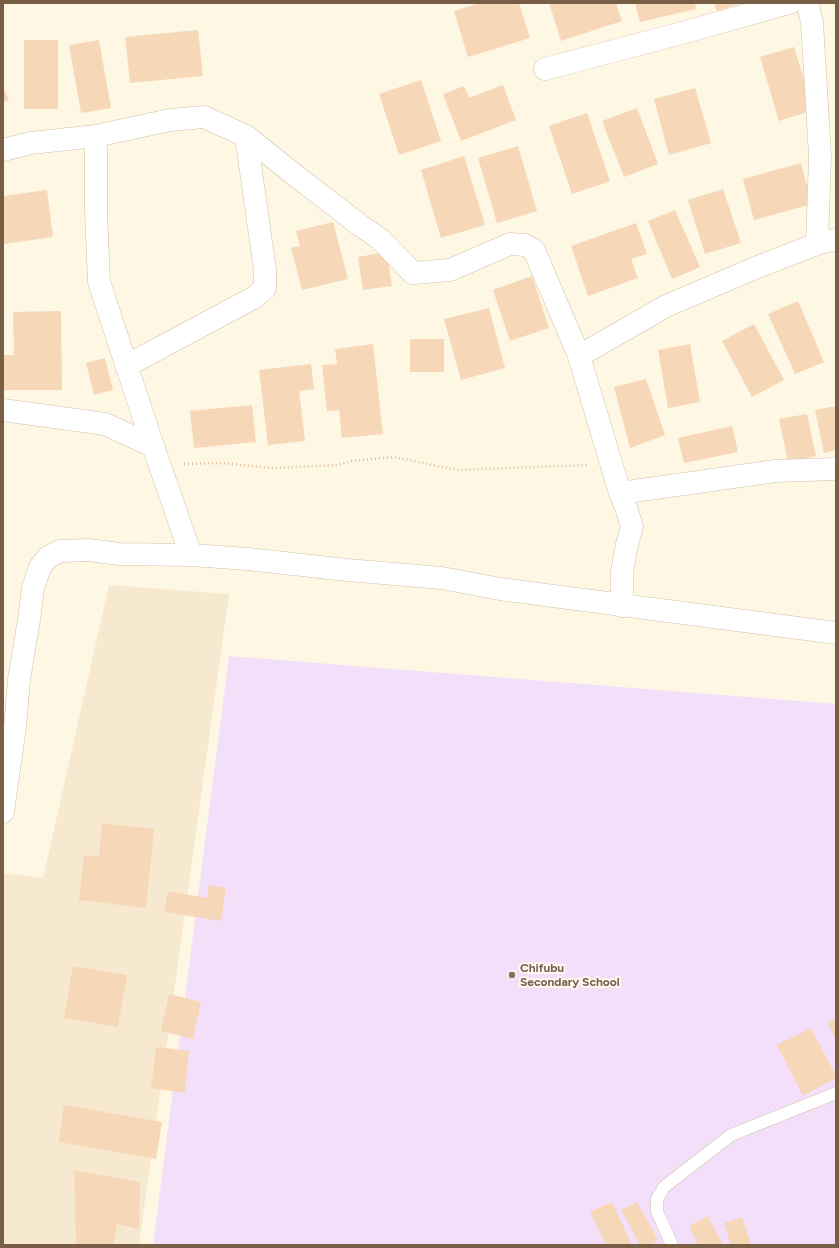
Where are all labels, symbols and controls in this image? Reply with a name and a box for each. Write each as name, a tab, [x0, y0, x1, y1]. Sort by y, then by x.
place label: Chifubu Secondary School	[520, 961, 620, 989]
marker: Chifubu Secondary School	[507, 970, 517, 980]

